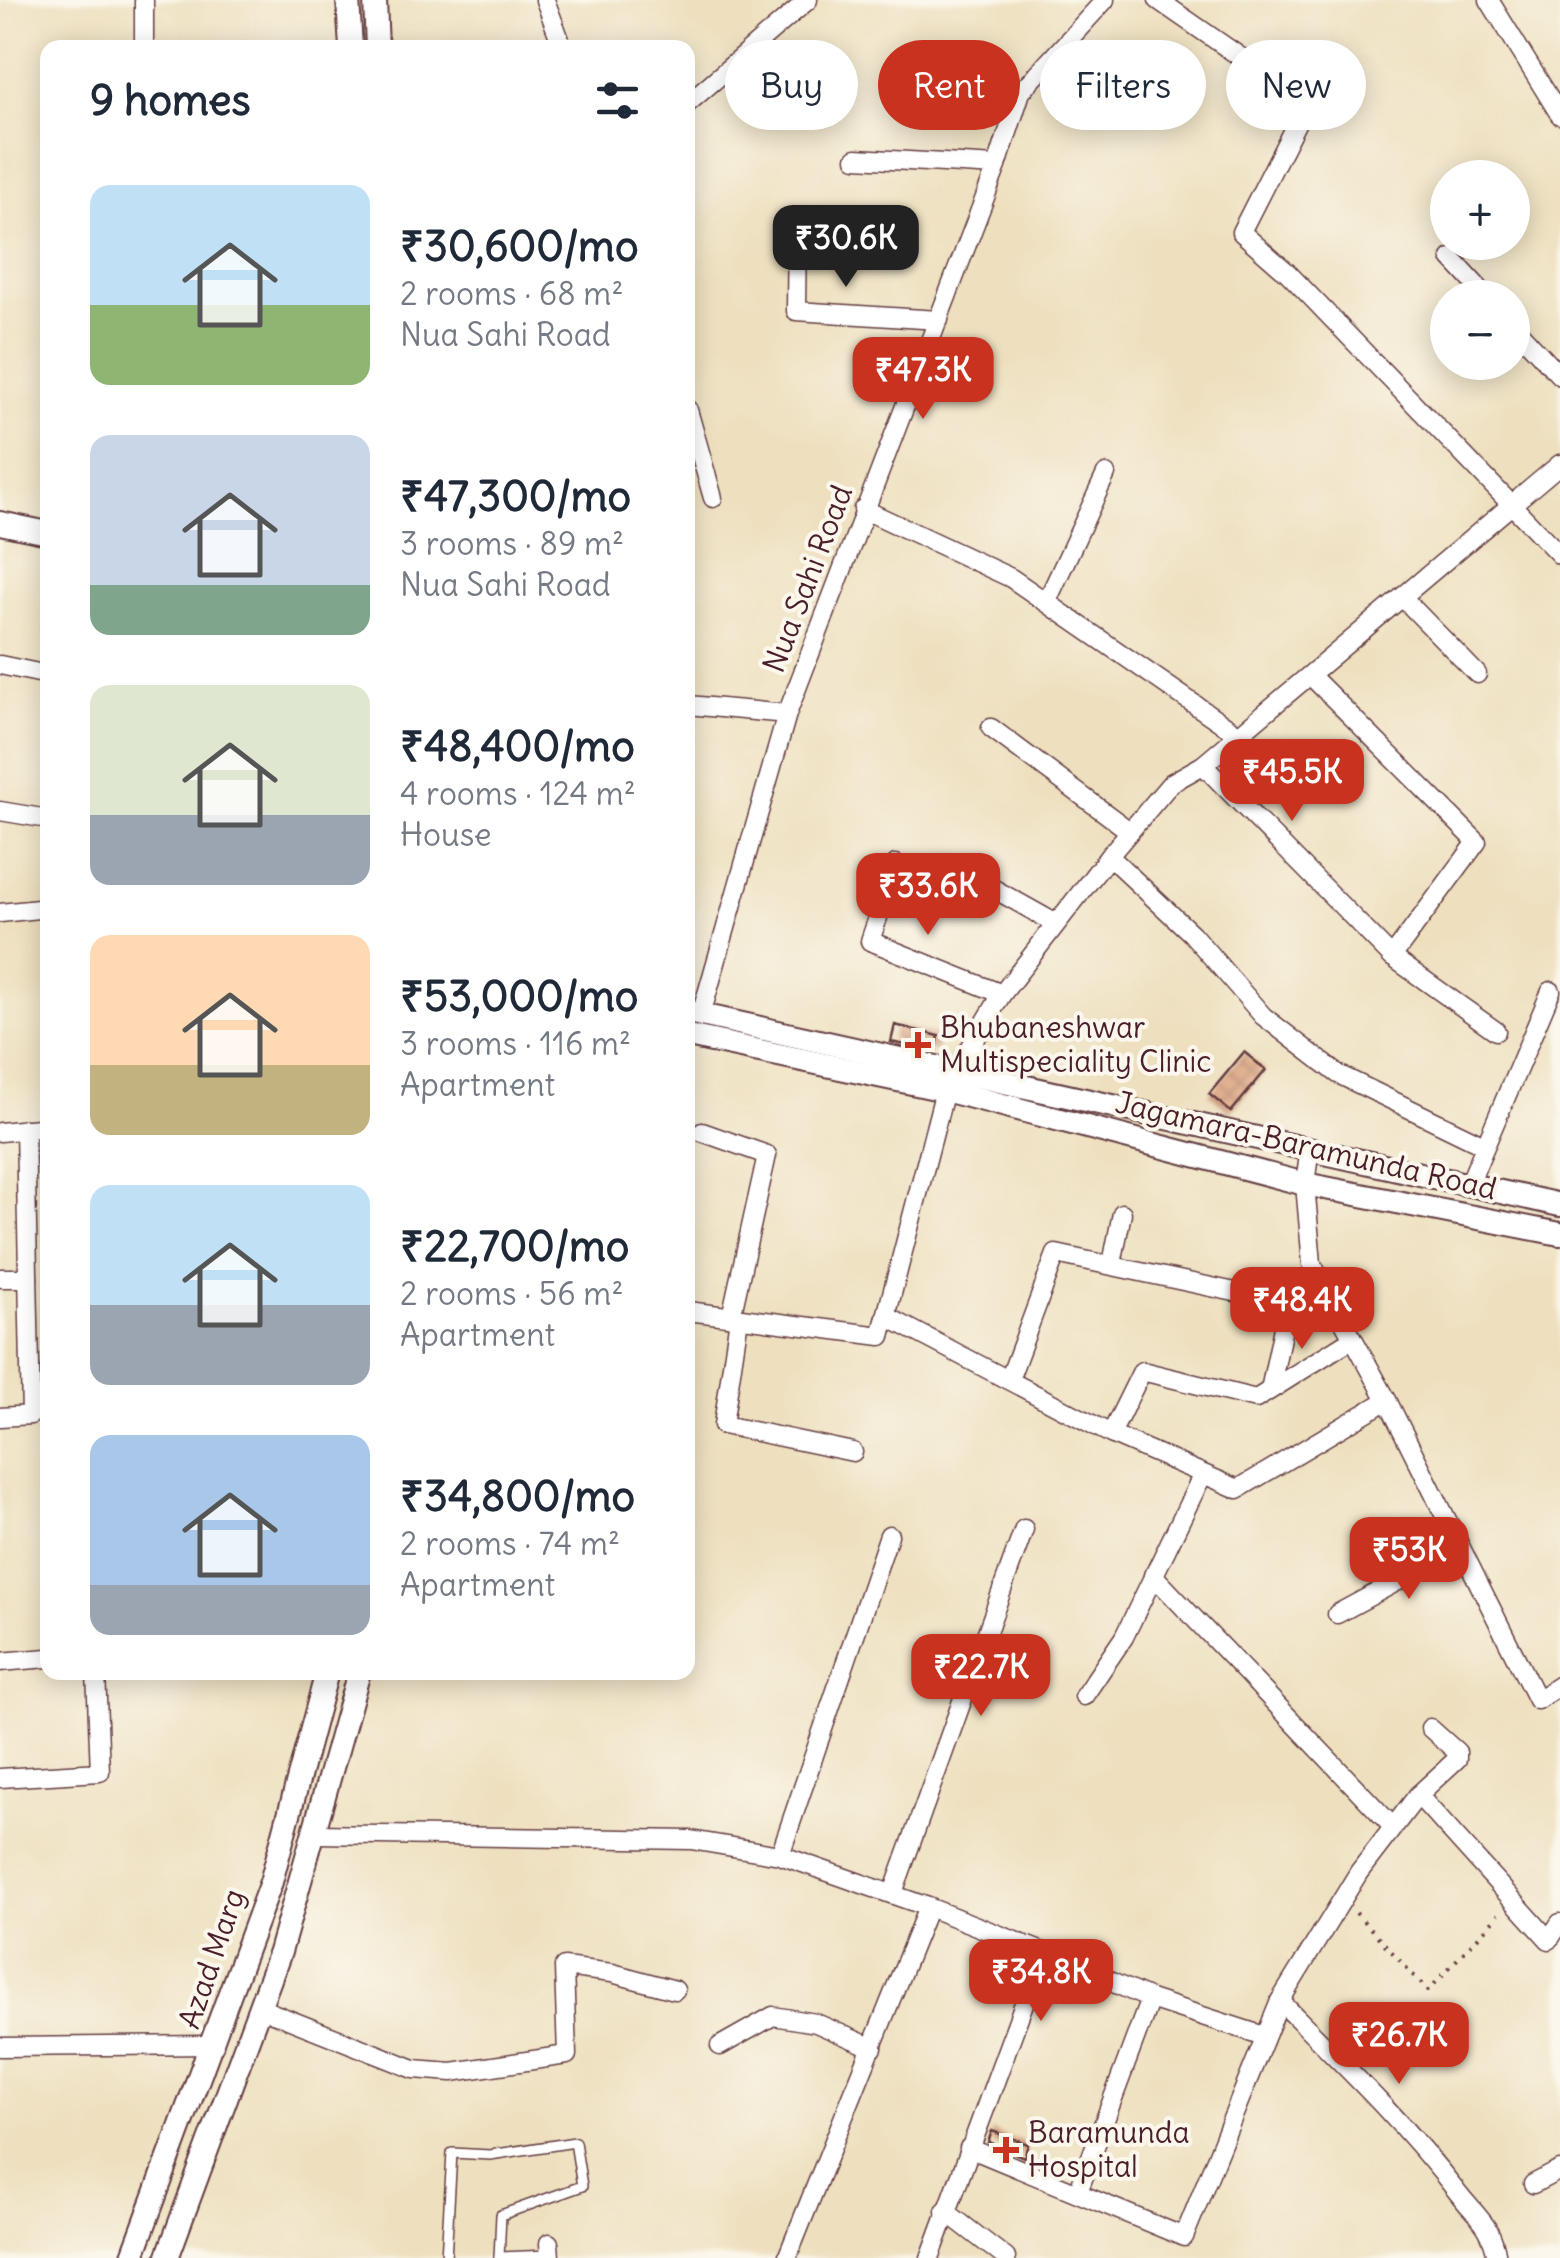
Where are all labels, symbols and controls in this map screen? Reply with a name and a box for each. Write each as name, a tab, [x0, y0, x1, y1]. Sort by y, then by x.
chip: Buy	[725, 40, 858, 130]
chip: Rent	[878, 40, 1020, 130]
chip: Filters	[1040, 40, 1206, 130]
chip: New	[1226, 40, 1366, 130]
icon: filters	[590, 73, 645, 128]
text: 9 homes	[90, 74, 251, 126]
map controls	[1430, 160, 1530, 380]
button: +	[1430, 160, 1530, 260]
pin: ₹30.6K	[765, 205, 927, 290]
text: ₹30.6K	[795, 217, 897, 258]
text: ₹30,600/mo	[400, 220, 639, 272]
icon: home	[170, 225, 290, 345]
text: 2 rooms · 68 m²	[400, 273, 623, 314]
button: −	[1430, 280, 1530, 380]
text: Nua Sahi Road	[400, 314, 611, 355]
pin: ₹47.3K	[842, 337, 1004, 422]
text: ₹47.3K	[875, 349, 971, 390]
text: ₹47,300/mo	[400, 470, 631, 522]
icon: home	[170, 475, 290, 595]
street label: Nua Sahi Road	[754, 480, 860, 678]
text: 3 rooms · 89 m²	[400, 523, 624, 564]
text: Nua Sahi Road	[400, 564, 611, 605]
text: ₹48,400/mo	[400, 720, 635, 772]
icon: home	[170, 725, 290, 845]
pin: ₹45.5K	[1211, 739, 1373, 824]
text: ₹45.5K	[1242, 751, 1342, 792]
text: 4 rooms · 124 m²	[400, 773, 636, 814]
text: House	[400, 814, 491, 855]
pin: ₹33.6K	[847, 853, 1009, 938]
text: ₹33.6K	[878, 865, 978, 906]
text: ₹53,000/mo	[400, 970, 638, 1022]
icon: home	[170, 975, 290, 1095]
place label: Bhubaneshwar Multispeciality Clinic	[940, 1008, 1212, 1080]
text: 3 rooms · 116 m²	[400, 1023, 631, 1064]
marker: Bhubaneshwar Multispeciality Clinic	[905, 1032, 931, 1058]
text: Apartment	[400, 1064, 555, 1105]
street label: Jagamara-Baramunda Road	[1112, 1083, 1501, 1207]
text: ₹22,700/mo	[400, 1220, 629, 1272]
icon: home	[170, 1225, 290, 1345]
pin: ₹48.4K	[1221, 1267, 1383, 1352]
text: 2 rooms · 56 m²	[400, 1273, 623, 1314]
text: ₹48.4K	[1252, 1279, 1352, 1320]
text: Apartment	[400, 1314, 555, 1355]
text: ₹34,800/mo	[400, 1470, 635, 1522]
icon: home	[170, 1475, 290, 1595]
pin: ₹53K	[1350, 1517, 1468, 1602]
text: 2 rooms · 74 m²	[400, 1523, 620, 1564]
text: ₹53K	[1372, 1529, 1446, 1570]
text: Apartment	[400, 1564, 555, 1605]
pin: ₹22.7K	[900, 1634, 1062, 1719]
text: ₹22.7K	[933, 1646, 1029, 1687]
street label: Azad Marg	[169, 1884, 253, 2033]
pin: ₹34.8K	[960, 1939, 1122, 2024]
text: ₹34.8K	[991, 1951, 1091, 1992]
pin: ₹26.7K	[1318, 2002, 1480, 2087]
text: ₹26.7K	[1351, 2014, 1447, 2055]
place label: Baramunda Hospital	[1028, 2113, 1190, 2185]
marker: Baramunda Hospital	[993, 2137, 1019, 2163]

